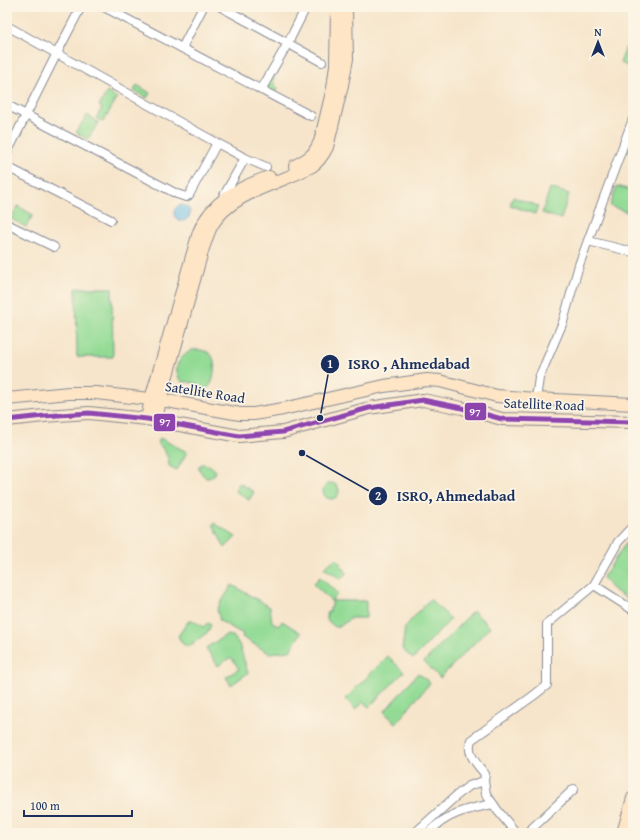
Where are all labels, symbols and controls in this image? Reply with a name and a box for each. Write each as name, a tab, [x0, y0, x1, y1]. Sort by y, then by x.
north arrow	[578, 22, 618, 62]
text: N	[594, 24, 602, 40]
callout: ISRO , Ahmedabad	[320, 350, 478, 377]
text: ISRO , Ahmedabad	[348, 353, 470, 374]
text: 1	[327, 355, 333, 372]
street label: Satellite Road	[164, 376, 247, 408]
street label: Satellite Road	[503, 393, 585, 415]
line badge: 97	[464, 402, 487, 421]
text: 97	[469, 404, 481, 420]
line badge: 97	[153, 413, 176, 432]
text: 97	[159, 414, 171, 430]
callout: ISRO, Ahmedabad	[368, 482, 523, 509]
text: ISRO, Ahmedabad	[397, 485, 516, 506]
text: 2	[375, 487, 381, 504]
scale bar	[24, 792, 132, 818]
text: 100 m	[30, 797, 60, 814]

